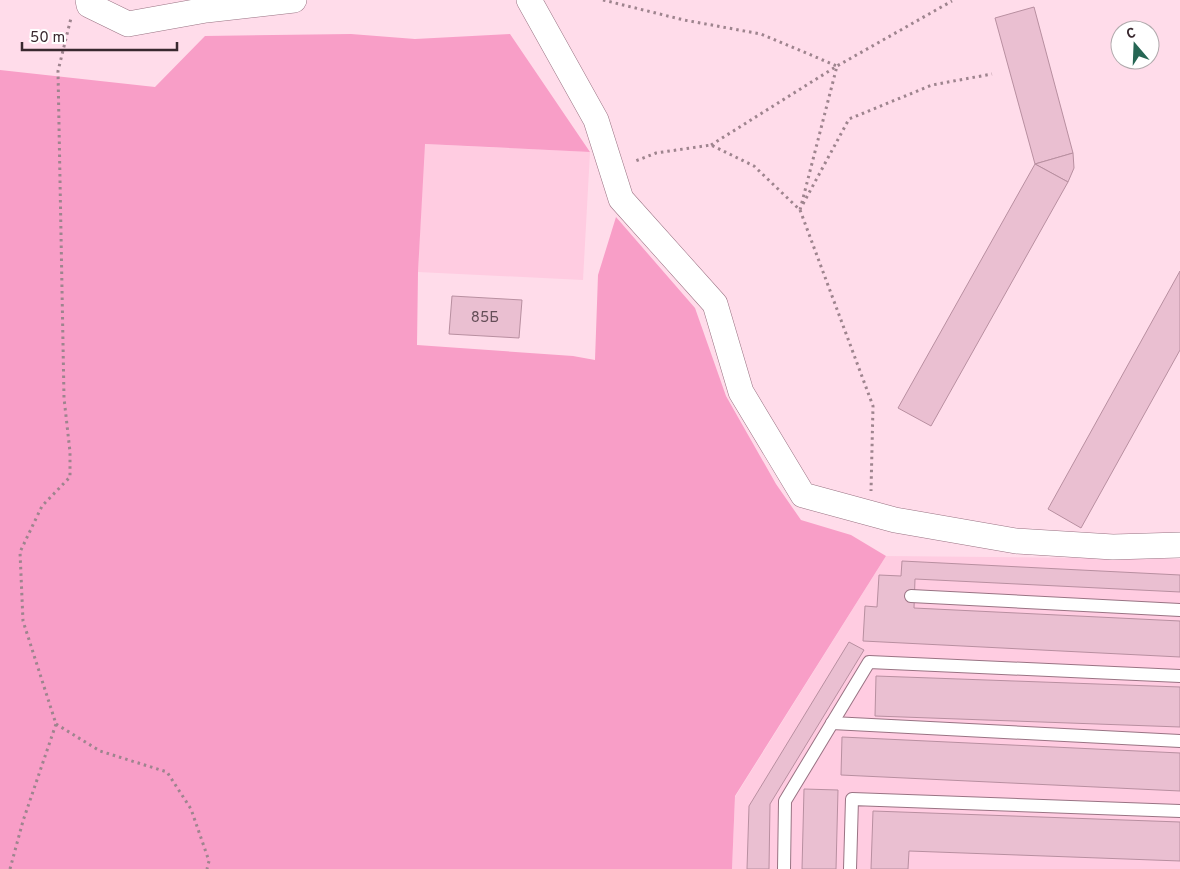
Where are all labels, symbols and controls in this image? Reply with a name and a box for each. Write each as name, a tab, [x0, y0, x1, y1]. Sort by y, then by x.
scale bar	[22, 20, 178, 52]
north arrow	[1110, 20, 1160, 70]
text: С	[1124, 25, 1138, 44]
text: 50 m	[30, 29, 65, 48]
house number: 85Б	[471, 309, 499, 328]

